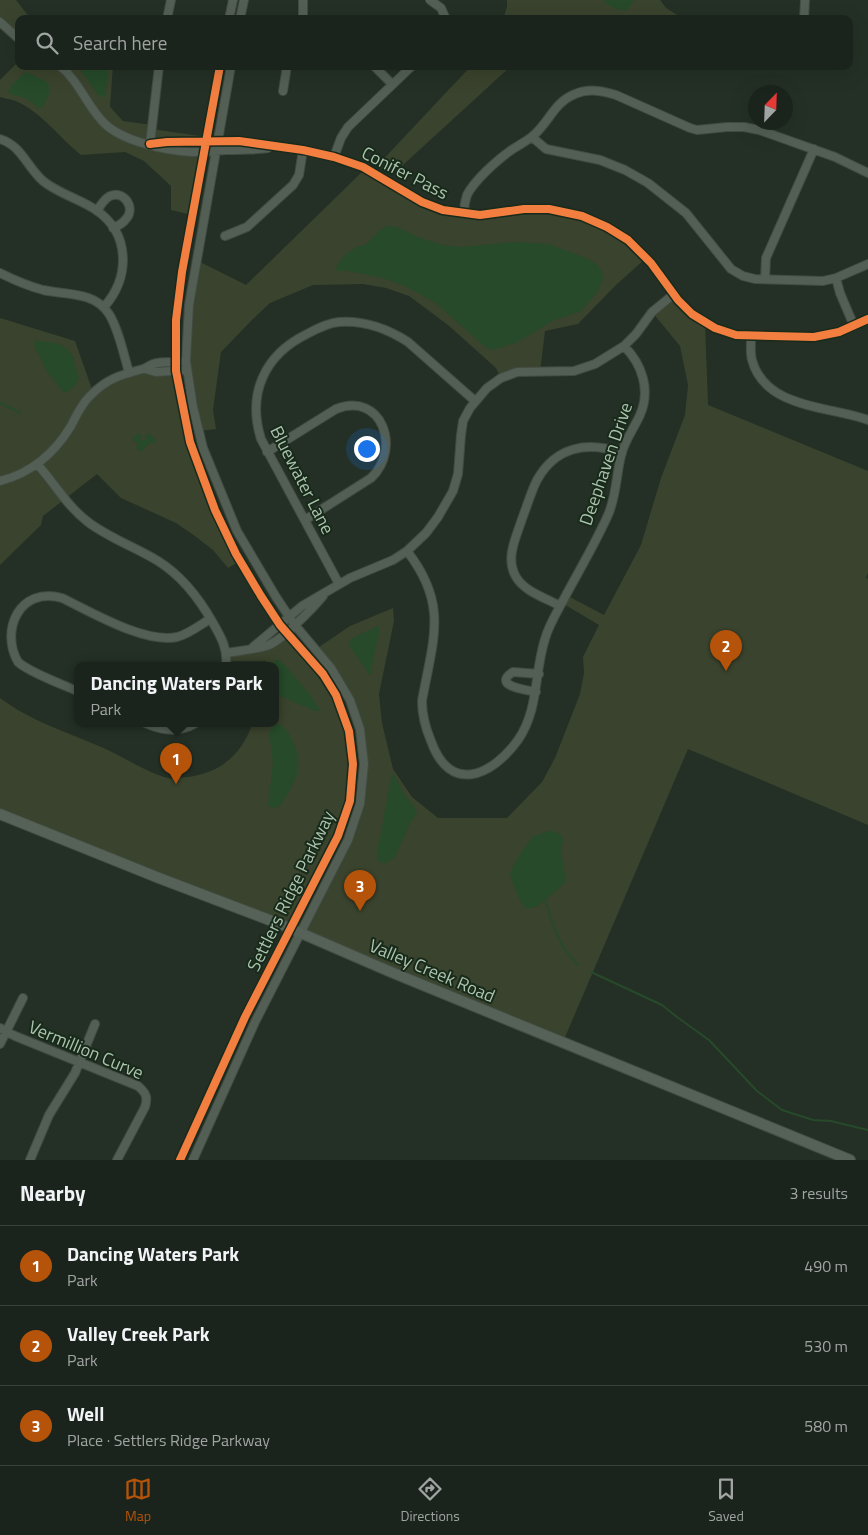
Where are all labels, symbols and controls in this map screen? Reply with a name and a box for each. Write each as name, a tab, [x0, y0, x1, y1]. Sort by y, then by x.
search box	[15, 15, 853, 70]
text: Search here	[73, 28, 167, 57]
icon: search	[33, 29, 61, 57]
north arrow	[748, 85, 793, 130]
street label: Conifer Pass	[357, 139, 453, 206]
street label: Deephaven Drive	[572, 399, 639, 529]
street label: Bluewater Lane	[264, 421, 341, 539]
your location	[354, 436, 380, 462]
pin: 2	[710, 630, 742, 671]
popup	[74, 662, 279, 727]
text: Dancing Waters Park	[90, 668, 263, 697]
text: Park	[90, 697, 121, 721]
pin: 1	[160, 743, 192, 784]
street label: Settlers Ridge Parkway	[240, 806, 341, 976]
pin: 3	[344, 870, 376, 911]
street label: Valley Creek Road	[365, 932, 499, 1009]
street label: Vermillion Curve	[25, 1013, 148, 1086]
text: Nearby	[20, 1177, 85, 1209]
text: 3 results	[789, 1181, 848, 1205]
text: Dancing Waters Park	[67, 1239, 239, 1268]
text: 1	[32, 1254, 40, 1278]
text: 490 m	[804, 1254, 848, 1278]
text: Park	[67, 1268, 98, 1292]
text: Valley Creek Park	[67, 1319, 210, 1348]
text: 2	[32, 1334, 40, 1358]
text: 530 m	[804, 1334, 848, 1358]
text: Park	[67, 1348, 98, 1372]
text: Well	[67, 1399, 104, 1428]
text: 3	[32, 1414, 40, 1438]
text: 580 m	[804, 1414, 848, 1438]
text: Place · Settlers Ridge Parkway	[67, 1428, 270, 1452]
tab: Map	[124, 1475, 152, 1526]
tab: Directions	[400, 1475, 460, 1526]
tab: Saved	[708, 1475, 744, 1526]

